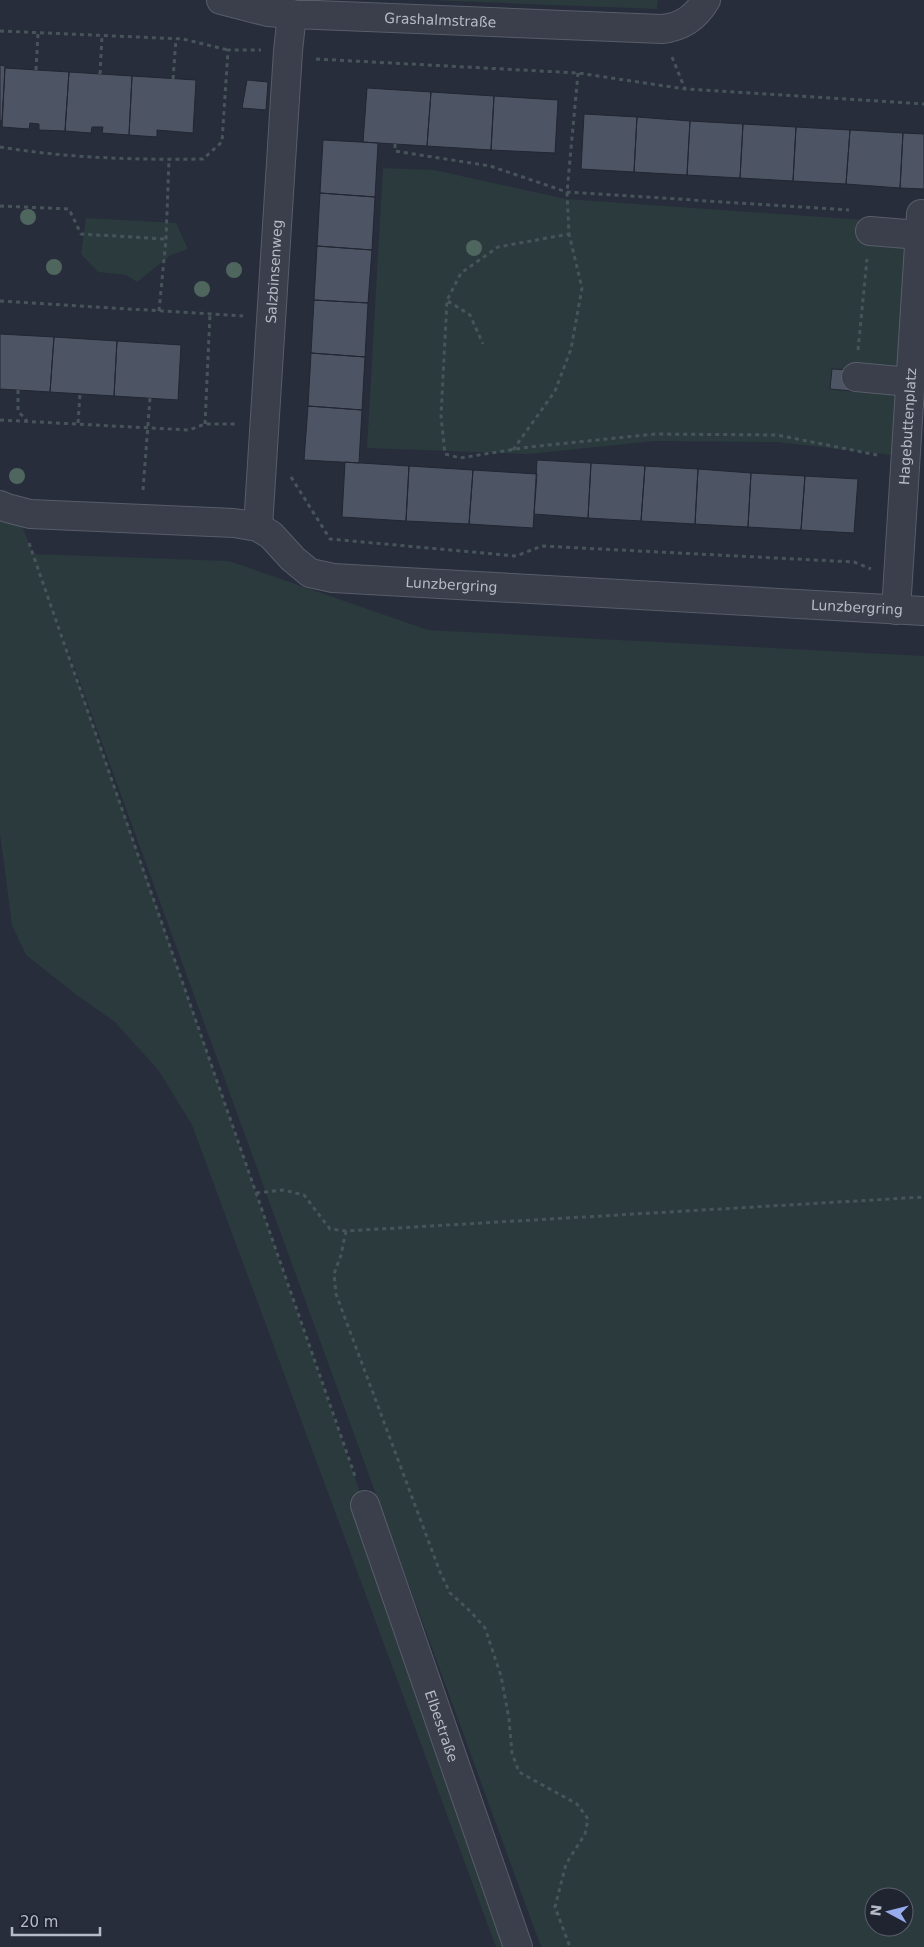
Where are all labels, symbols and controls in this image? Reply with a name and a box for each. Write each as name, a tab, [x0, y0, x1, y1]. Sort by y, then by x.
street label: Grashalmstraße	[384, 10, 497, 30]
street label: Salzbinsenweg	[263, 219, 285, 324]
street label: Hagebuttenplatz	[896, 367, 919, 485]
street label: Lunzbergring	[405, 574, 498, 595]
street label: Lunzbergring	[811, 597, 903, 618]
street label: Elbestraße	[422, 1688, 461, 1764]
north arrow	[864, 1887, 914, 1937]
scale bar	[12, 1904, 100, 1936]
text: N	[867, 1904, 885, 1917]
text: 20 m	[20, 1913, 58, 1931]

